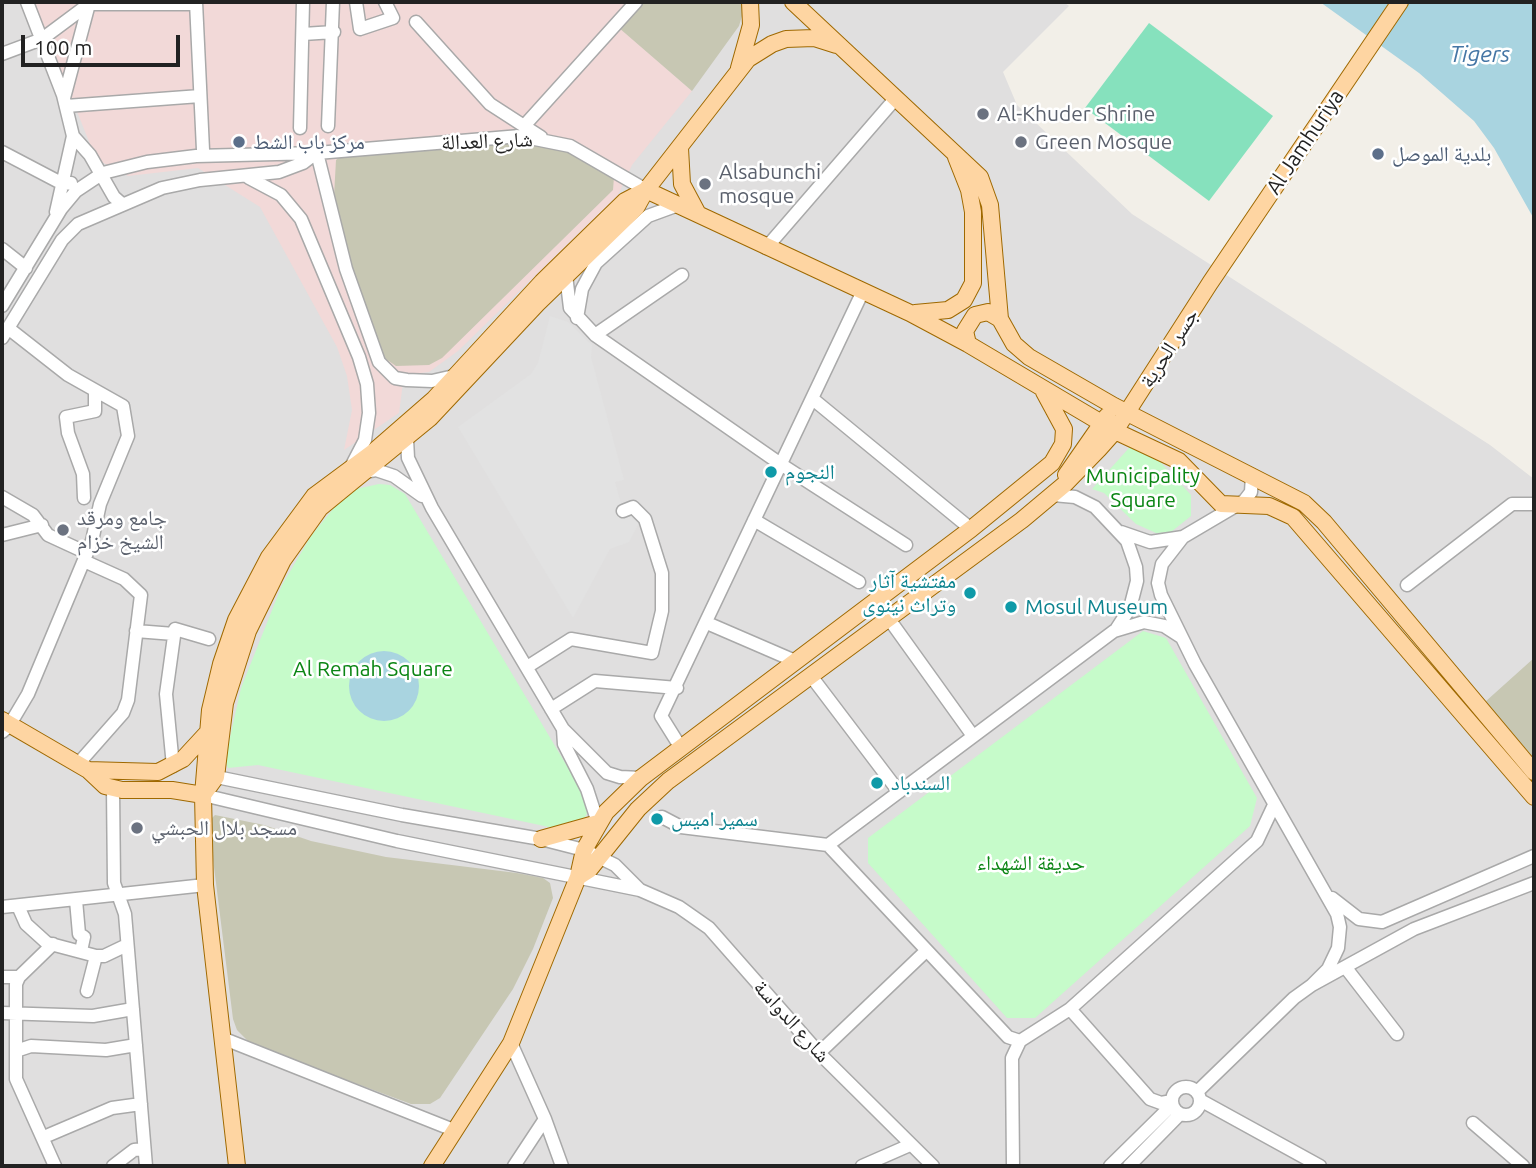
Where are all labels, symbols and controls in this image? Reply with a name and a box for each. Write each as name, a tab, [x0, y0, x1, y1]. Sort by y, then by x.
scale bar	[24, 21, 184, 65]
text: 100 m	[34, 35, 92, 59]
water label: Tigers	[1450, 40, 1510, 68]
street label: Al Jamhuriya	[1261, 85, 1349, 199]
place label: Al-Khuder Shrine	[997, 101, 1155, 127]
marker: Al-Khuder Shrine	[975, 106, 991, 122]
street label: شارع العدالة	[441, 127, 533, 155]
place label: مركز باب الشط	[253, 129, 365, 155]
place label: Green Mosque	[1035, 129, 1172, 155]
marker: مركز باب الشط	[231, 134, 247, 150]
marker: Green Mosque	[1013, 134, 1029, 150]
place label: بلدية الموصل	[1392, 141, 1491, 167]
marker: بلدية الموصل	[1370, 146, 1386, 162]
place label: Alsabunchi mosque	[719, 159, 821, 209]
marker: Alsabunchi mosque	[697, 176, 713, 192]
street label: جسر الحرية	[1134, 304, 1204, 392]
place label: النجوم	[785, 459, 835, 485]
park label: Municipality Square	[1086, 463, 1200, 513]
marker: النجوم	[763, 464, 779, 480]
place label: جامع ومرقد الشيخ خزام	[77, 505, 167, 555]
marker: جامع ومرقد الشيخ خزام	[55, 522, 71, 538]
place label: مفتشية آثار وتراث نينوى	[862, 568, 956, 618]
marker: مفتشية آثار وتراث نينوى	[962, 585, 978, 601]
place label: Mosul Museum	[1025, 594, 1168, 620]
marker: Mosul Museum	[1003, 599, 1019, 615]
park label: Al Remah Square	[293, 656, 453, 682]
place label: السندباد	[891, 770, 950, 796]
marker: السندباد	[869, 775, 885, 791]
place label: سمير اميس	[671, 806, 758, 832]
marker: سمير اميس	[649, 811, 665, 827]
place label: مسجد بلال الحبشي	[151, 815, 297, 841]
marker: مسجد بلال الحبشي	[129, 820, 145, 836]
park label: حديقة الشهداء	[977, 850, 1085, 876]
street label: شارع الدواسة	[748, 975, 836, 1067]

